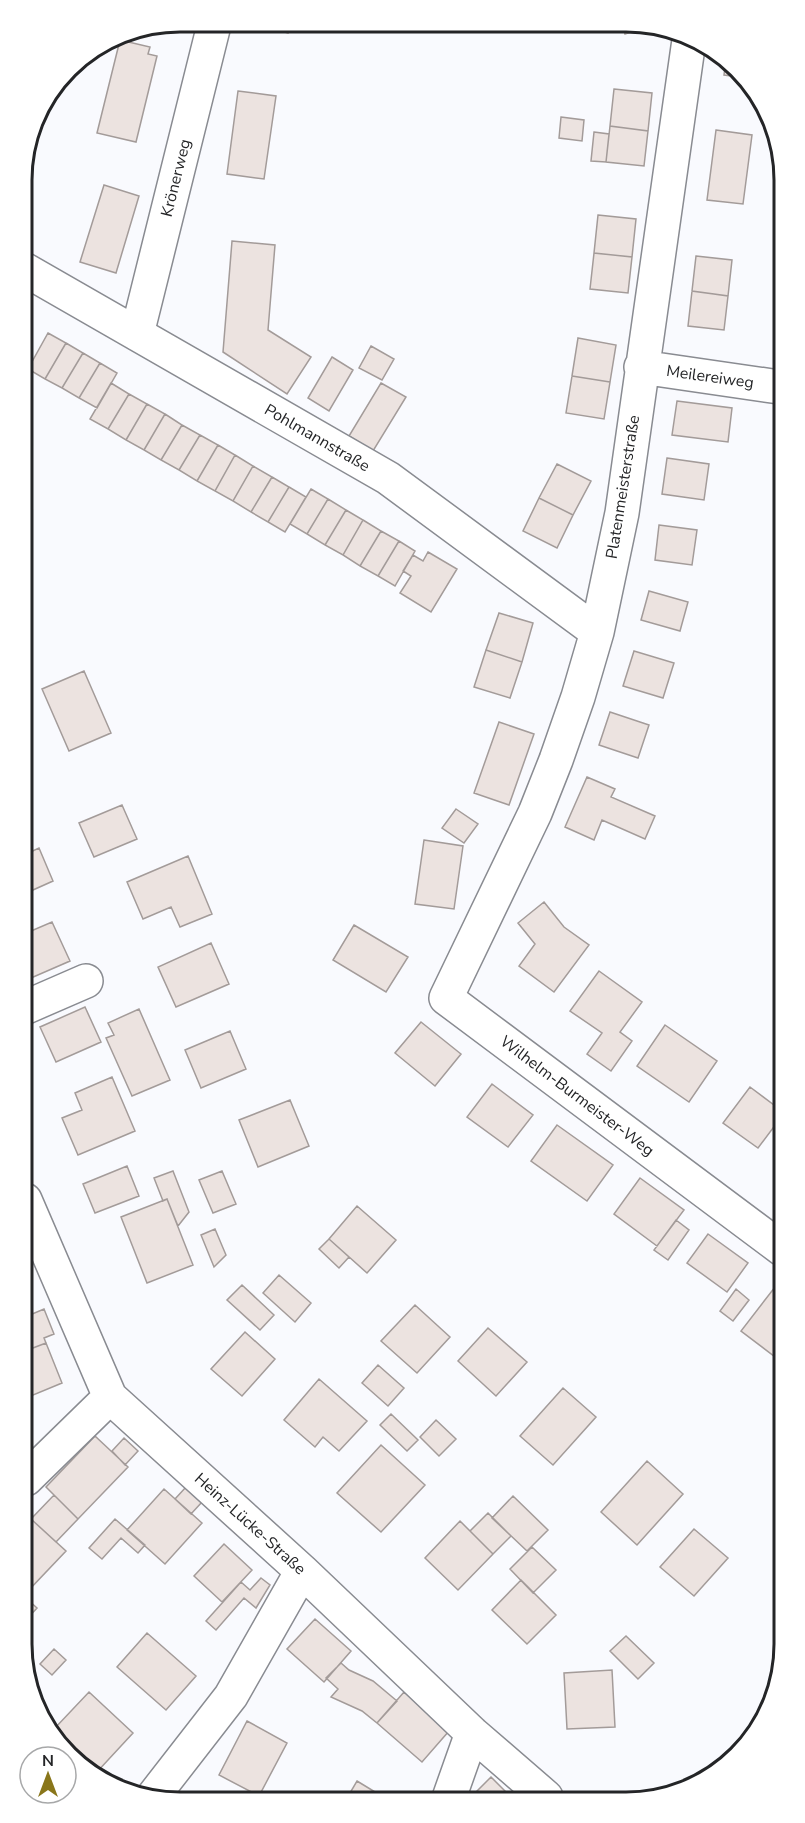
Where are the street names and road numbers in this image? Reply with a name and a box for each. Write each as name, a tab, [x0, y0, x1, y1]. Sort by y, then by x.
street label: Krönerweg	[156, 137, 196, 219]
street label: Meilereiweg	[665, 360, 755, 394]
street label: Pohlmannstraße	[260, 399, 374, 477]
street label: Platenmeisterstraße	[601, 413, 645, 561]
street label: Wilhelm-Burmeister-Weg	[495, 1031, 659, 1161]
street label: Heinz-Lücke-Straße	[190, 1468, 310, 1580]

